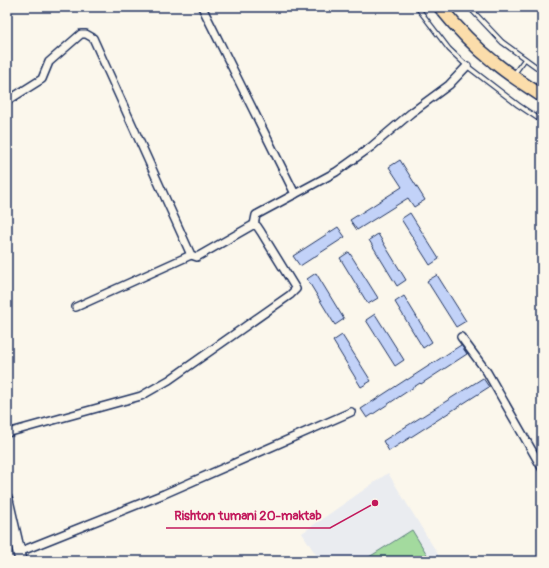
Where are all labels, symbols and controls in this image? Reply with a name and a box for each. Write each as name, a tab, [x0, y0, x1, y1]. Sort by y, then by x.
callout: Rishton tumani 20-maktab	[166, 503, 330, 528]
text: Rishton tumani 20-maktab	[174, 508, 322, 524]

